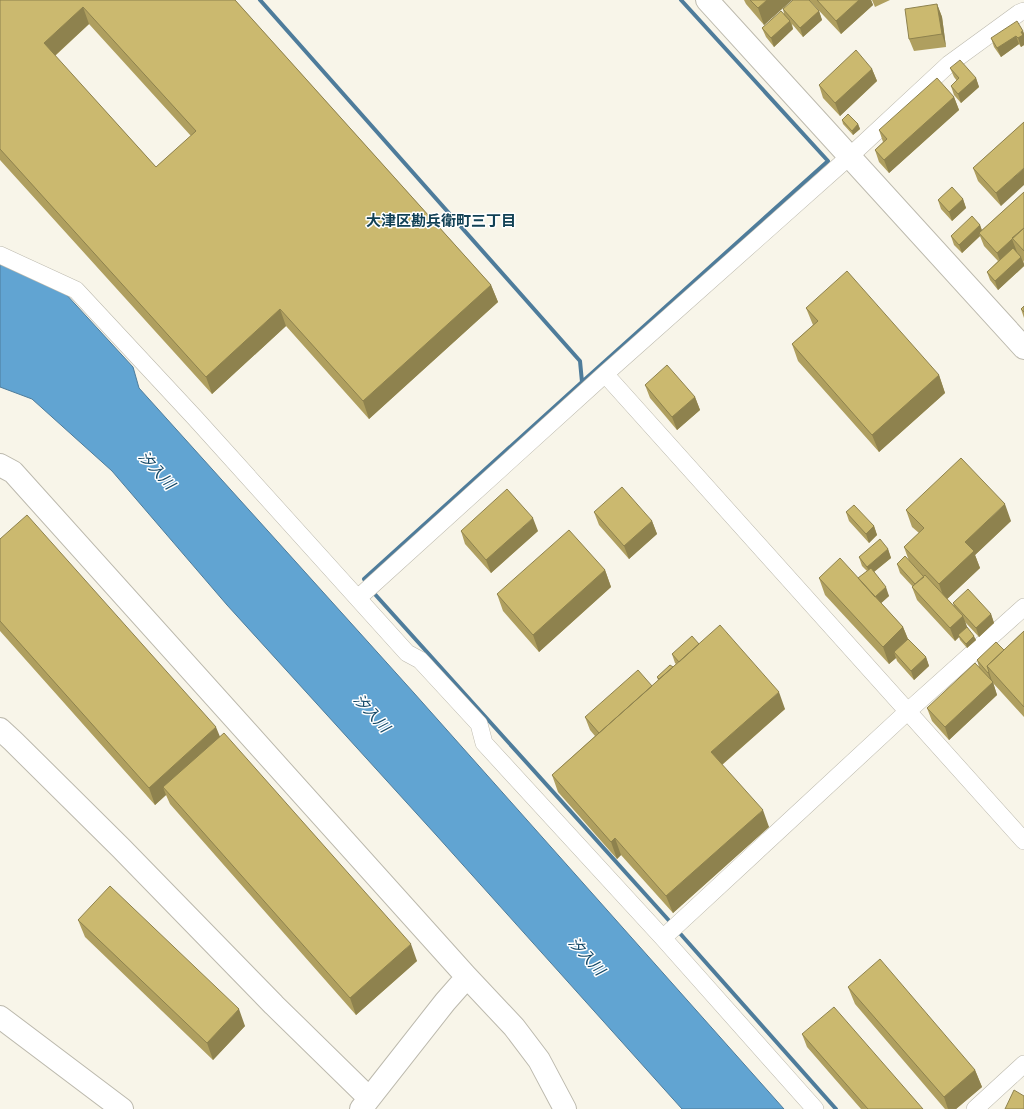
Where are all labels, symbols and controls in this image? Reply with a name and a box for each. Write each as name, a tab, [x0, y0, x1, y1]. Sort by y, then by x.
district label: 大津区勘兵衛町三丁目	[366, 211, 516, 230]
water label: 汐入川	[135, 447, 180, 495]
water label: 汐入川	[350, 690, 395, 738]
water label: 汐入川	[565, 933, 610, 981]

